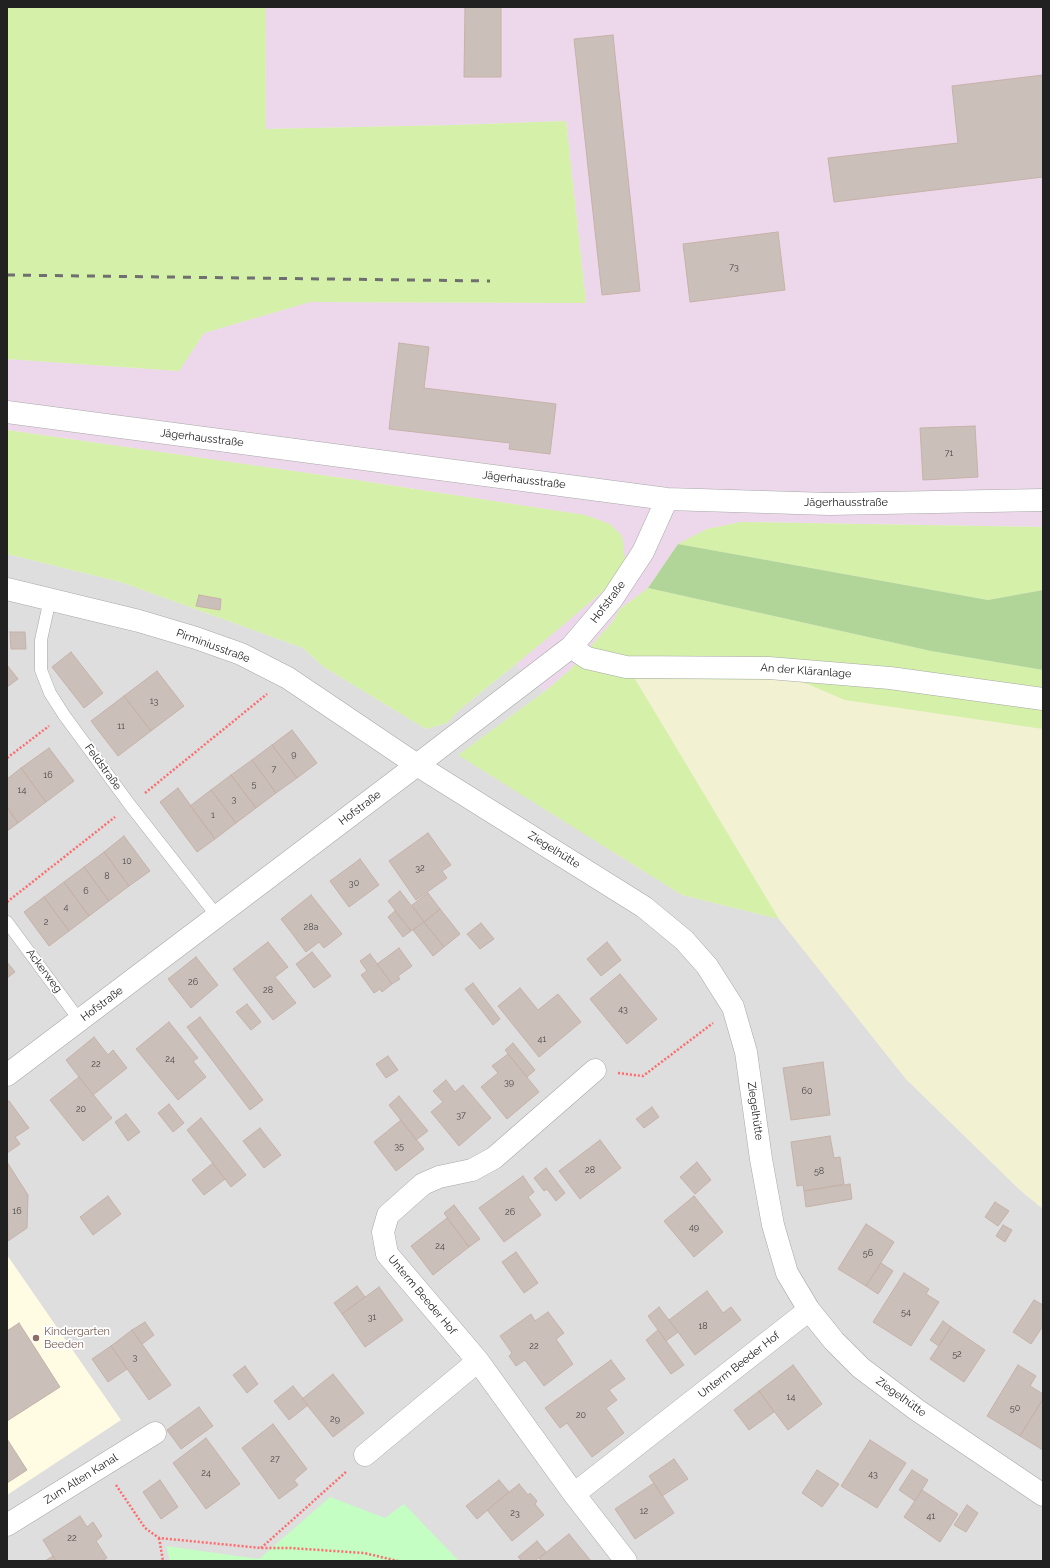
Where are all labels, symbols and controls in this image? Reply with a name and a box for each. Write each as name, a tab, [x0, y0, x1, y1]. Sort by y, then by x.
house number: 73	[729, 262, 739, 272]
street label: Jägerhausstraße	[160, 426, 244, 450]
house number: 71	[945, 448, 953, 458]
street label: Jägerhausstraße	[482, 468, 566, 492]
street label: Jägerhausstraße	[804, 496, 888, 510]
street label: Hofstraße	[588, 578, 628, 626]
street label: Pirminiusstraße	[174, 627, 252, 665]
street label: An der Kläranlage	[760, 661, 852, 681]
house number: 13	[150, 696, 158, 706]
house number: 11	[117, 721, 125, 731]
street label: Feldstraße	[82, 741, 124, 793]
house number: 9	[291, 749, 297, 759]
house number: 7	[272, 764, 276, 774]
house number: 16	[43, 770, 53, 780]
house number: 5	[252, 779, 256, 789]
house number: 14	[18, 785, 26, 795]
street label: Hofstraße	[336, 788, 384, 828]
house number: 3	[232, 794, 236, 804]
house number: 1	[211, 810, 215, 820]
street label: Ziegelhütte	[526, 829, 582, 871]
house number: 10	[122, 856, 132, 866]
house number: 32	[415, 863, 425, 873]
house number: 8	[104, 871, 110, 881]
house number: 30	[349, 878, 359, 888]
house number: 6	[83, 886, 89, 896]
house number: 4	[64, 902, 68, 912]
house number: 2	[44, 917, 48, 927]
house number: 28a	[304, 922, 318, 932]
street label: Ackerweg	[23, 947, 65, 995]
house number: 26	[188, 977, 198, 987]
street label: Hofstraße	[78, 984, 126, 1024]
house number: 28	[263, 985, 273, 995]
house number: 43	[618, 1004, 628, 1014]
house number: 41	[538, 1034, 546, 1044]
house number: 24	[165, 1054, 175, 1064]
house number: 22	[91, 1059, 101, 1069]
house number: 39	[504, 1077, 514, 1087]
street label: Ziegelhütte	[744, 1081, 766, 1141]
house number: 60	[802, 1086, 812, 1096]
house number: 20	[76, 1104, 86, 1114]
house number: 37	[456, 1110, 466, 1120]
house number: 35	[394, 1141, 404, 1151]
house number: 28	[585, 1165, 595, 1175]
house number: 58	[814, 1166, 824, 1176]
house number: 16	[12, 1206, 22, 1216]
house number: 26	[505, 1207, 515, 1217]
house number: 49	[689, 1222, 699, 1232]
house number: 24	[435, 1241, 445, 1251]
house number: 56	[863, 1248, 873, 1258]
street label: Unterm Beeder Hof	[385, 1253, 459, 1337]
house number: 54	[901, 1307, 911, 1317]
house number: 31	[368, 1312, 376, 1322]
house number: 18	[698, 1321, 708, 1331]
place label: Kindergarten Beeden	[44, 1325, 110, 1351]
street label: Unterm Beeder Hof	[696, 1329, 782, 1401]
marker: Kindergarten Beeden	[31, 1333, 41, 1343]
house number: 22	[529, 1341, 539, 1351]
house number: 52	[952, 1349, 962, 1359]
house number: 3	[133, 1352, 137, 1362]
street label: Ziegelhütte	[873, 1374, 929, 1420]
house number: 14	[787, 1392, 795, 1402]
house number: 50	[1010, 1403, 1020, 1413]
house number: 20	[576, 1410, 586, 1420]
house number: 29	[330, 1414, 340, 1424]
street label: Zum Alten Kanal	[42, 1451, 120, 1507]
house number: 27	[270, 1454, 280, 1464]
house number: 24	[201, 1468, 211, 1478]
house number: 43	[868, 1469, 878, 1479]
house number: 12	[640, 1506, 648, 1516]
house number: 23	[510, 1508, 520, 1518]
house number: 41	[927, 1511, 935, 1521]
house number: 22	[67, 1533, 77, 1543]

